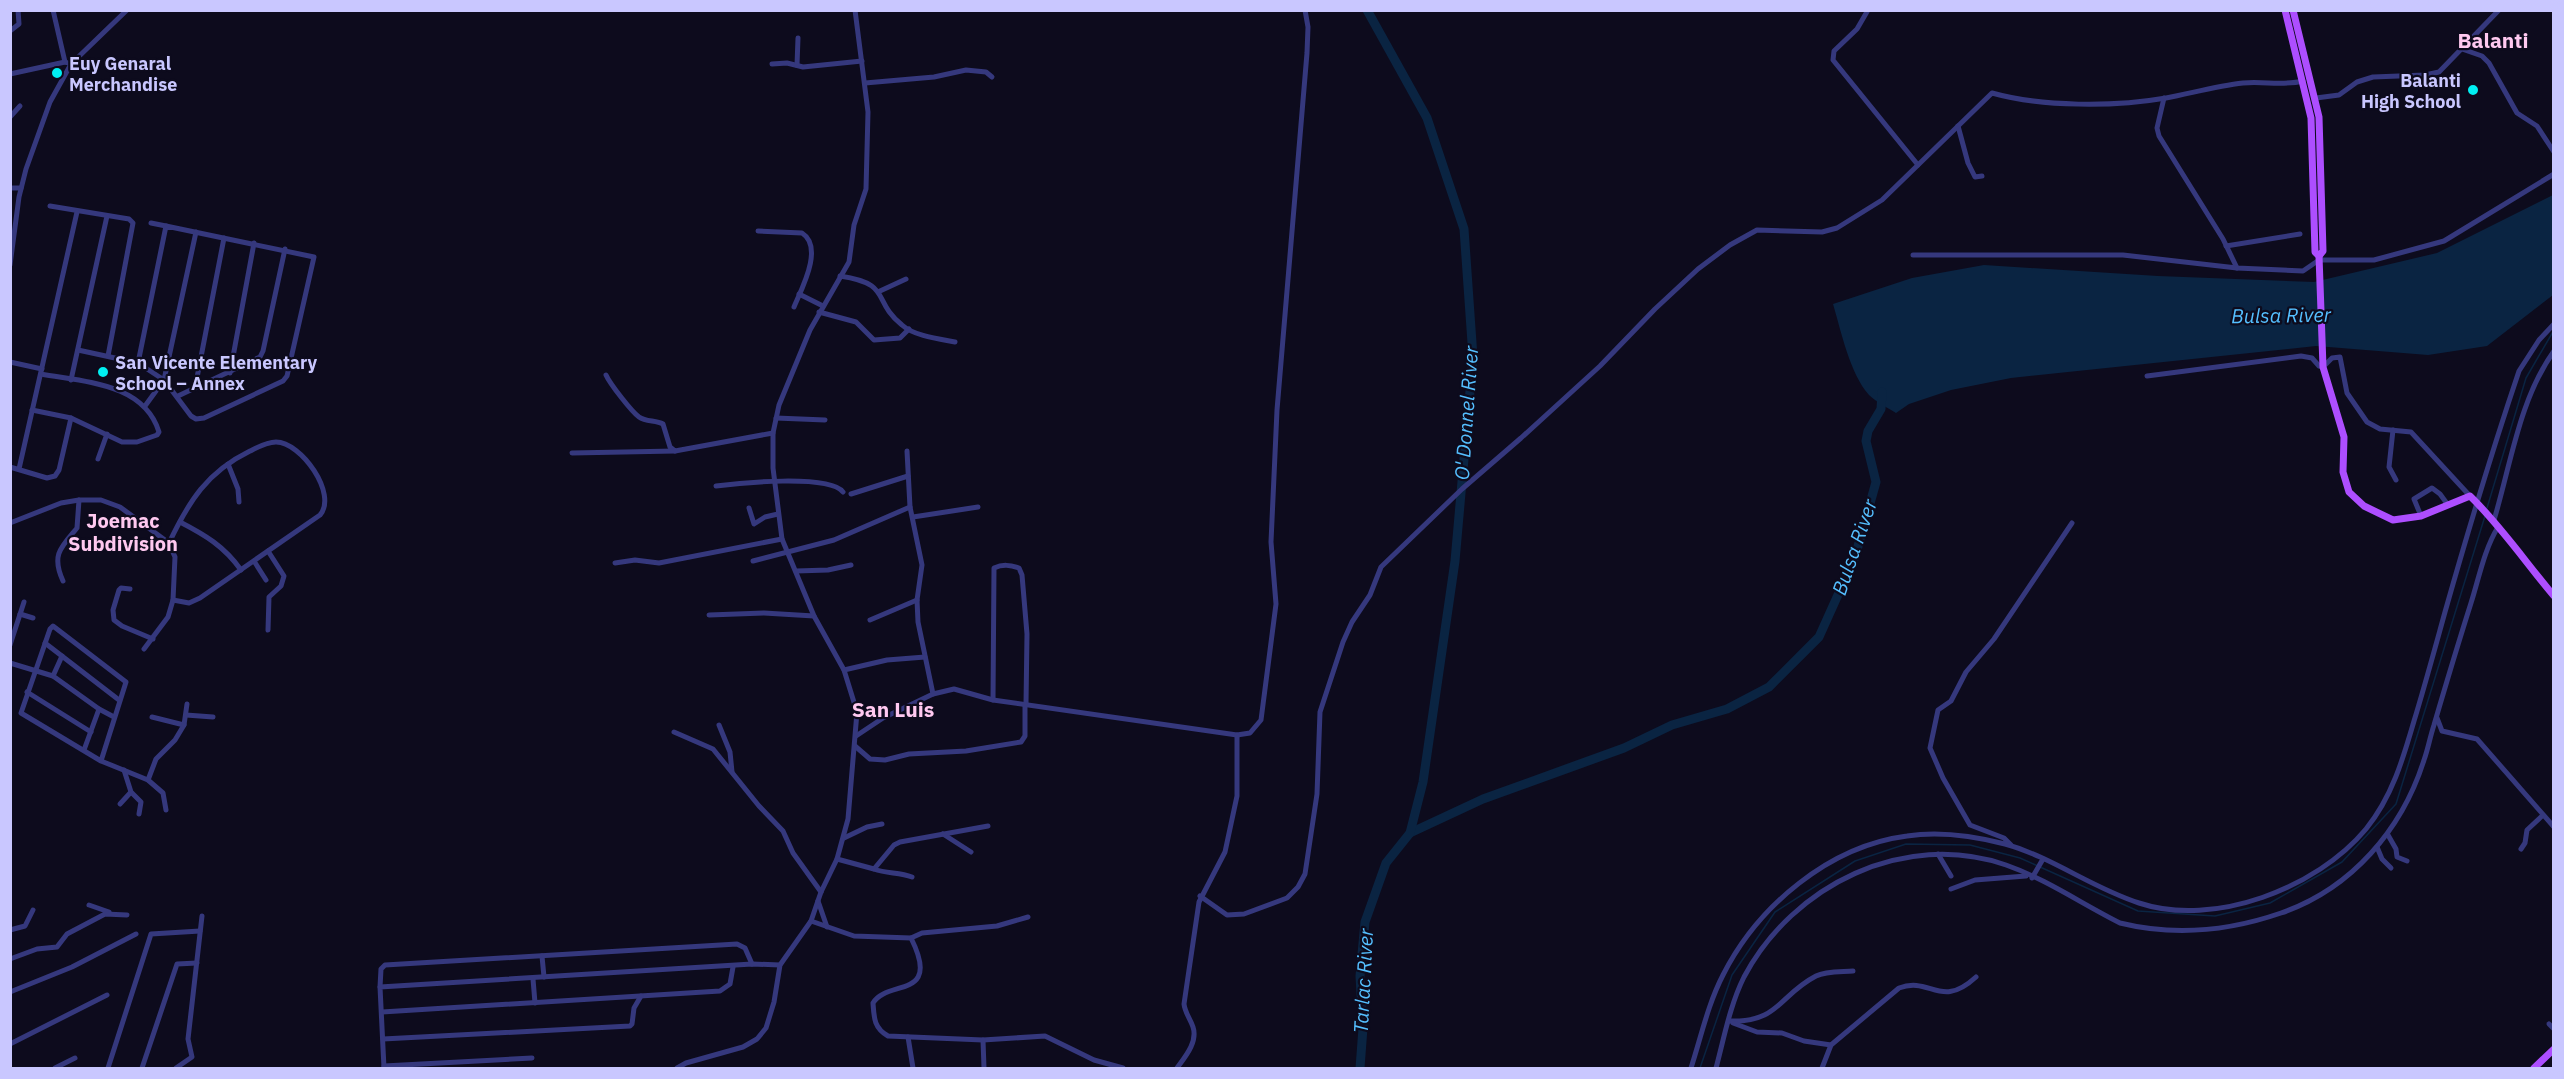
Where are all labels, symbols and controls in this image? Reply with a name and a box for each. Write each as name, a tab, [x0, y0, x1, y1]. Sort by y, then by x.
district label: Balanti	[2458, 26, 2528, 54]
place label: Euy Genaral Merchandise	[69, 52, 177, 96]
marker: Euy Genaral Merchandise	[50, 66, 64, 80]
place label: Balanti High School	[2361, 69, 2462, 113]
marker: Balanti High School	[2466, 83, 2480, 97]
water label: Bulsa River	[2231, 301, 2332, 329]
water label: O' Donnel River	[1448, 344, 1484, 481]
place label: San Vicente Elementary School – Annex	[115, 351, 318, 395]
marker: San Vicente Elementary School – Annex	[96, 365, 110, 379]
water label: Bulsa River	[1825, 495, 1883, 598]
district label: Joemac Subdivision	[68, 507, 178, 557]
district label: San Luis	[852, 695, 934, 723]
water label: Tarlac River	[1347, 927, 1379, 1034]

